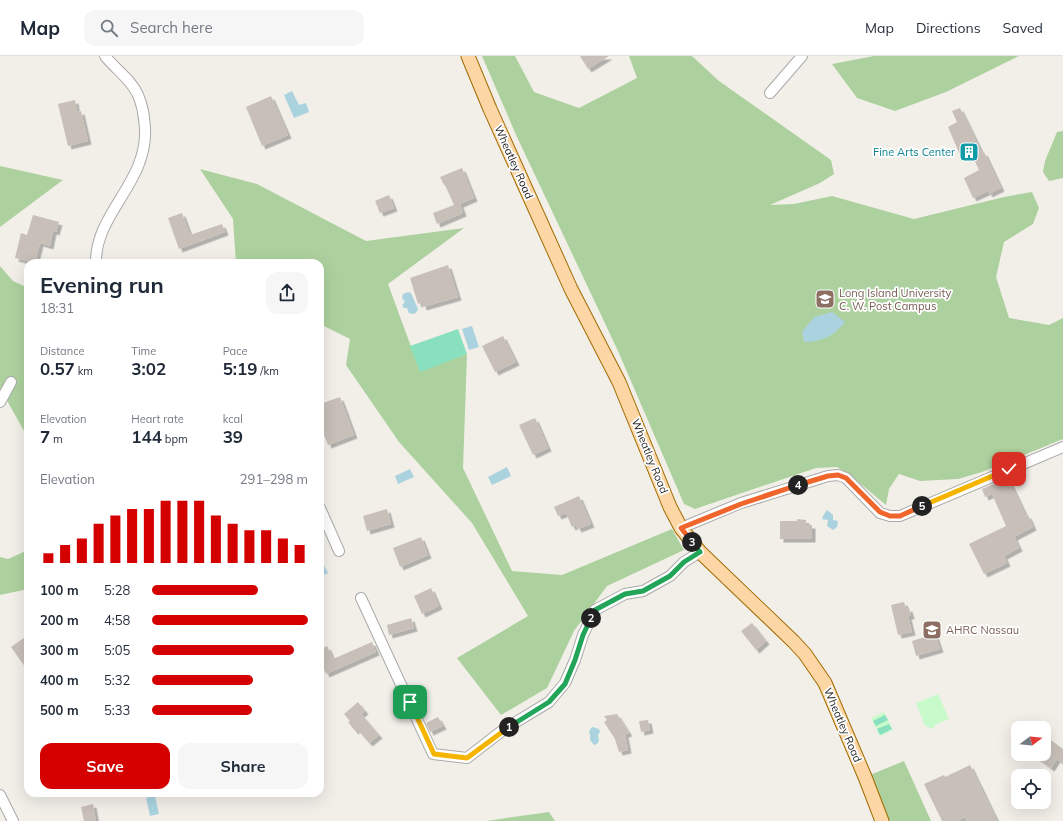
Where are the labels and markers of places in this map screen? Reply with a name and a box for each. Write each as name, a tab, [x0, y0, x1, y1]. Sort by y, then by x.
building icon: Fine Arts Center	[958, 141, 980, 163]
place label: Fine Arts Center	[873, 145, 955, 159]
place label: Long Island University C. W. Post Campus	[839, 286, 951, 313]
school or university icon: Long Island University C. W. Post Campus	[814, 288, 836, 310]
pin	[992, 452, 1026, 486]
pin: 4	[788, 475, 808, 495]
pin: 5	[912, 496, 932, 516]
pin: 3	[682, 532, 702, 552]
pin: 2	[581, 608, 601, 628]
school or university icon: AHRC Nassau	[921, 619, 943, 641]
place label: AHRC Nassau	[946, 623, 1019, 637]
pin	[393, 685, 427, 719]
pin: 1	[499, 717, 519, 737]

